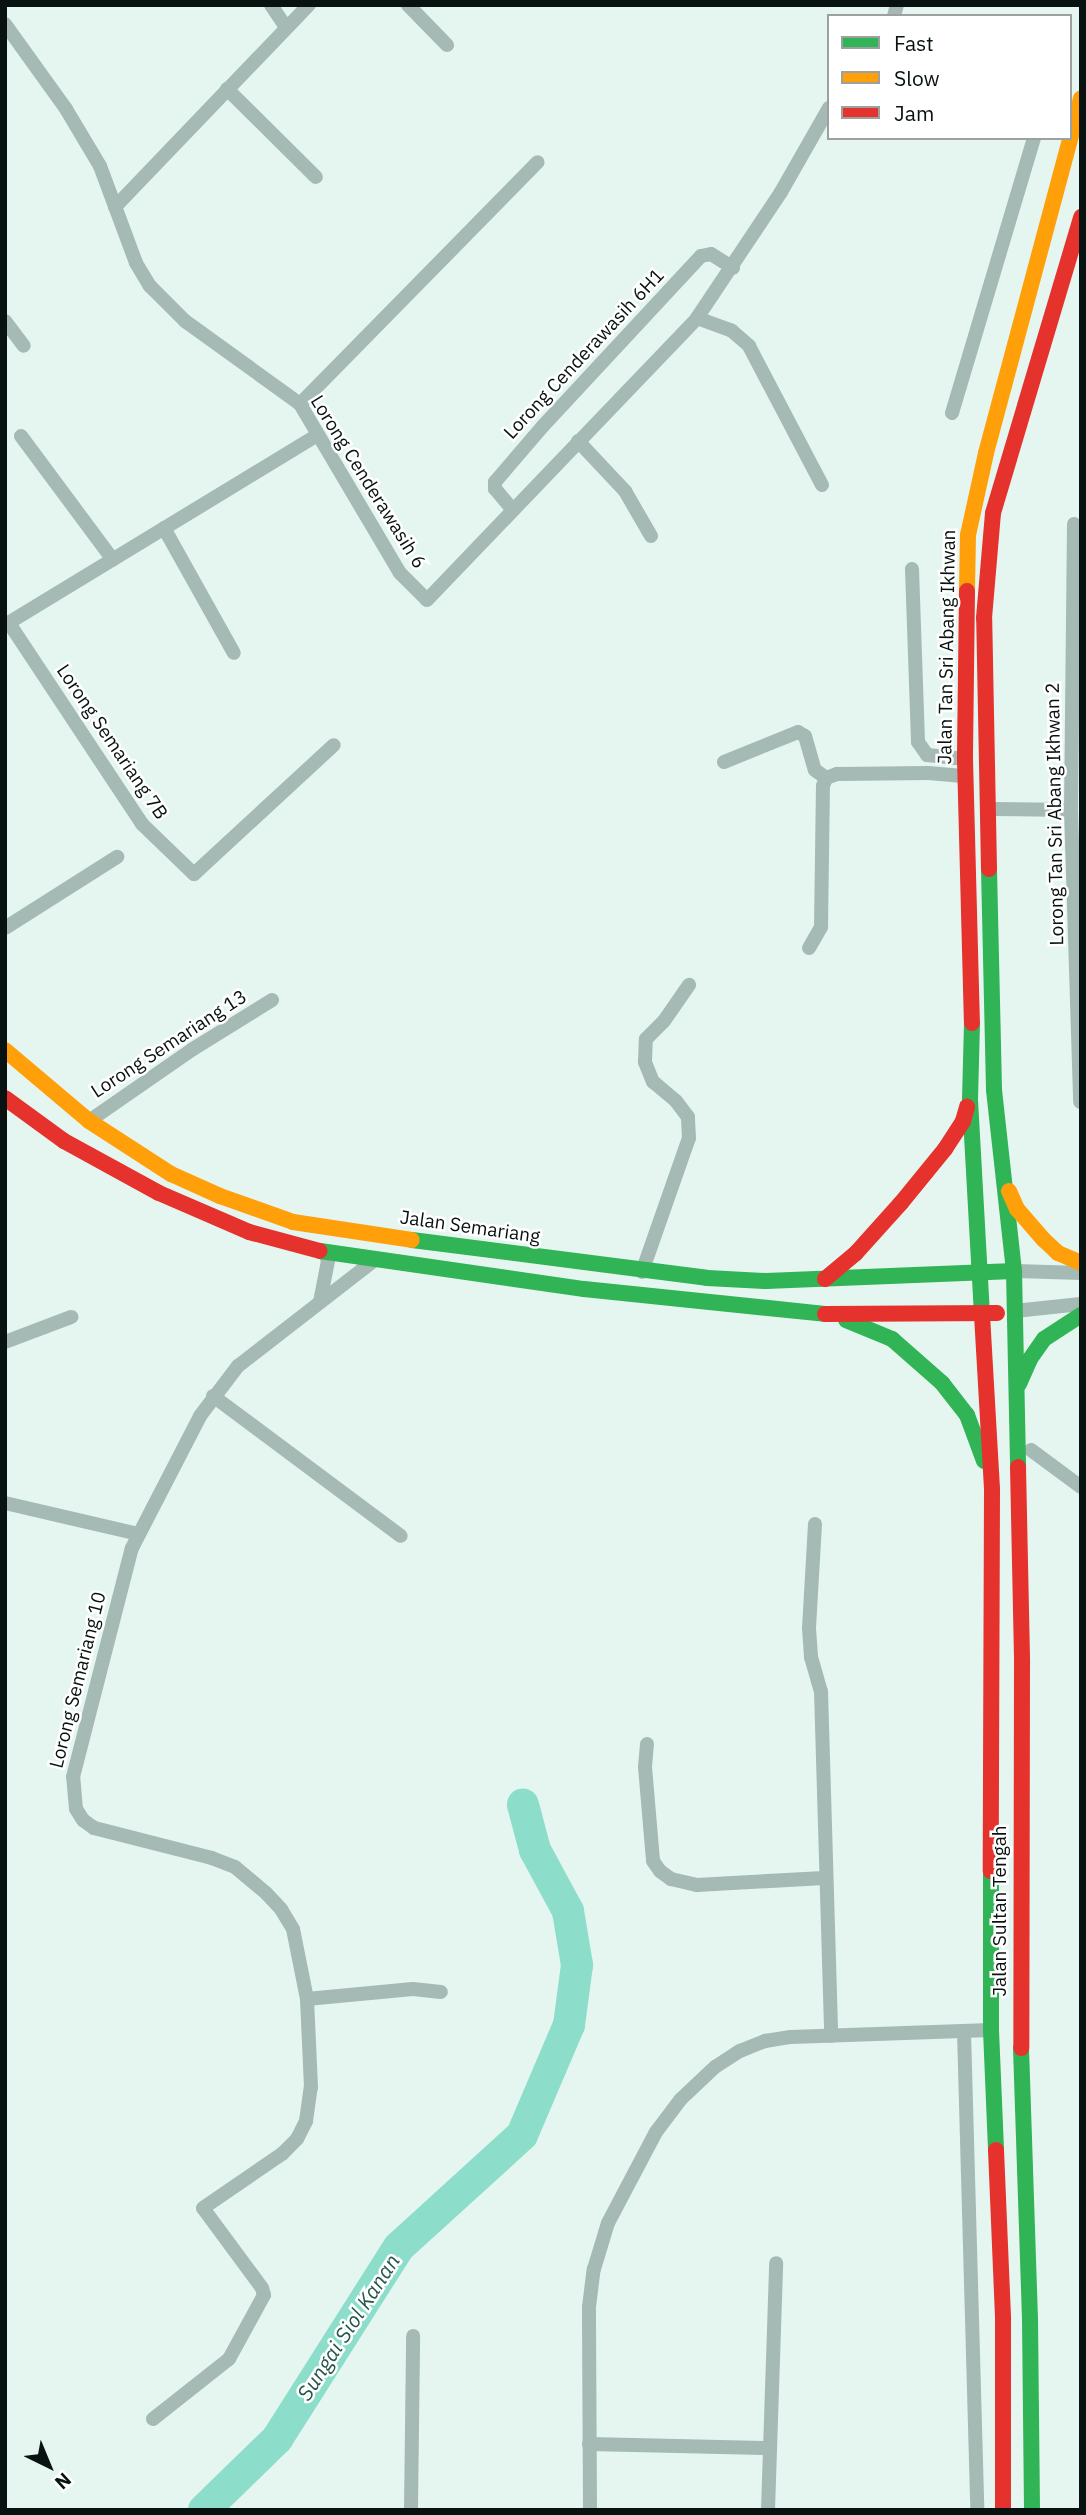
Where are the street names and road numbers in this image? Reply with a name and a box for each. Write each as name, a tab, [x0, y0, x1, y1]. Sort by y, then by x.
street label: Lorong Cenderawasih 6H1	[499, 264, 669, 444]
street label: Lorong Cenderawasih 6	[305, 391, 431, 573]
street label: Jalan Tan Sri Abang Ikhwan	[934, 529, 960, 765]
street label: Lorong Semariang 7B	[52, 660, 172, 824]
street label: Lorong Tan Sri Abang Ikhwan 2	[1041, 682, 1069, 946]
street label: Lorong Semariang 13	[87, 985, 251, 1103]
street label: Jalan Semariang	[398, 1206, 542, 1248]
street label: Lorong Semariang 10	[45, 1589, 111, 1771]
street label: Jalan Sultan Tengah	[989, 1825, 1011, 1997]

